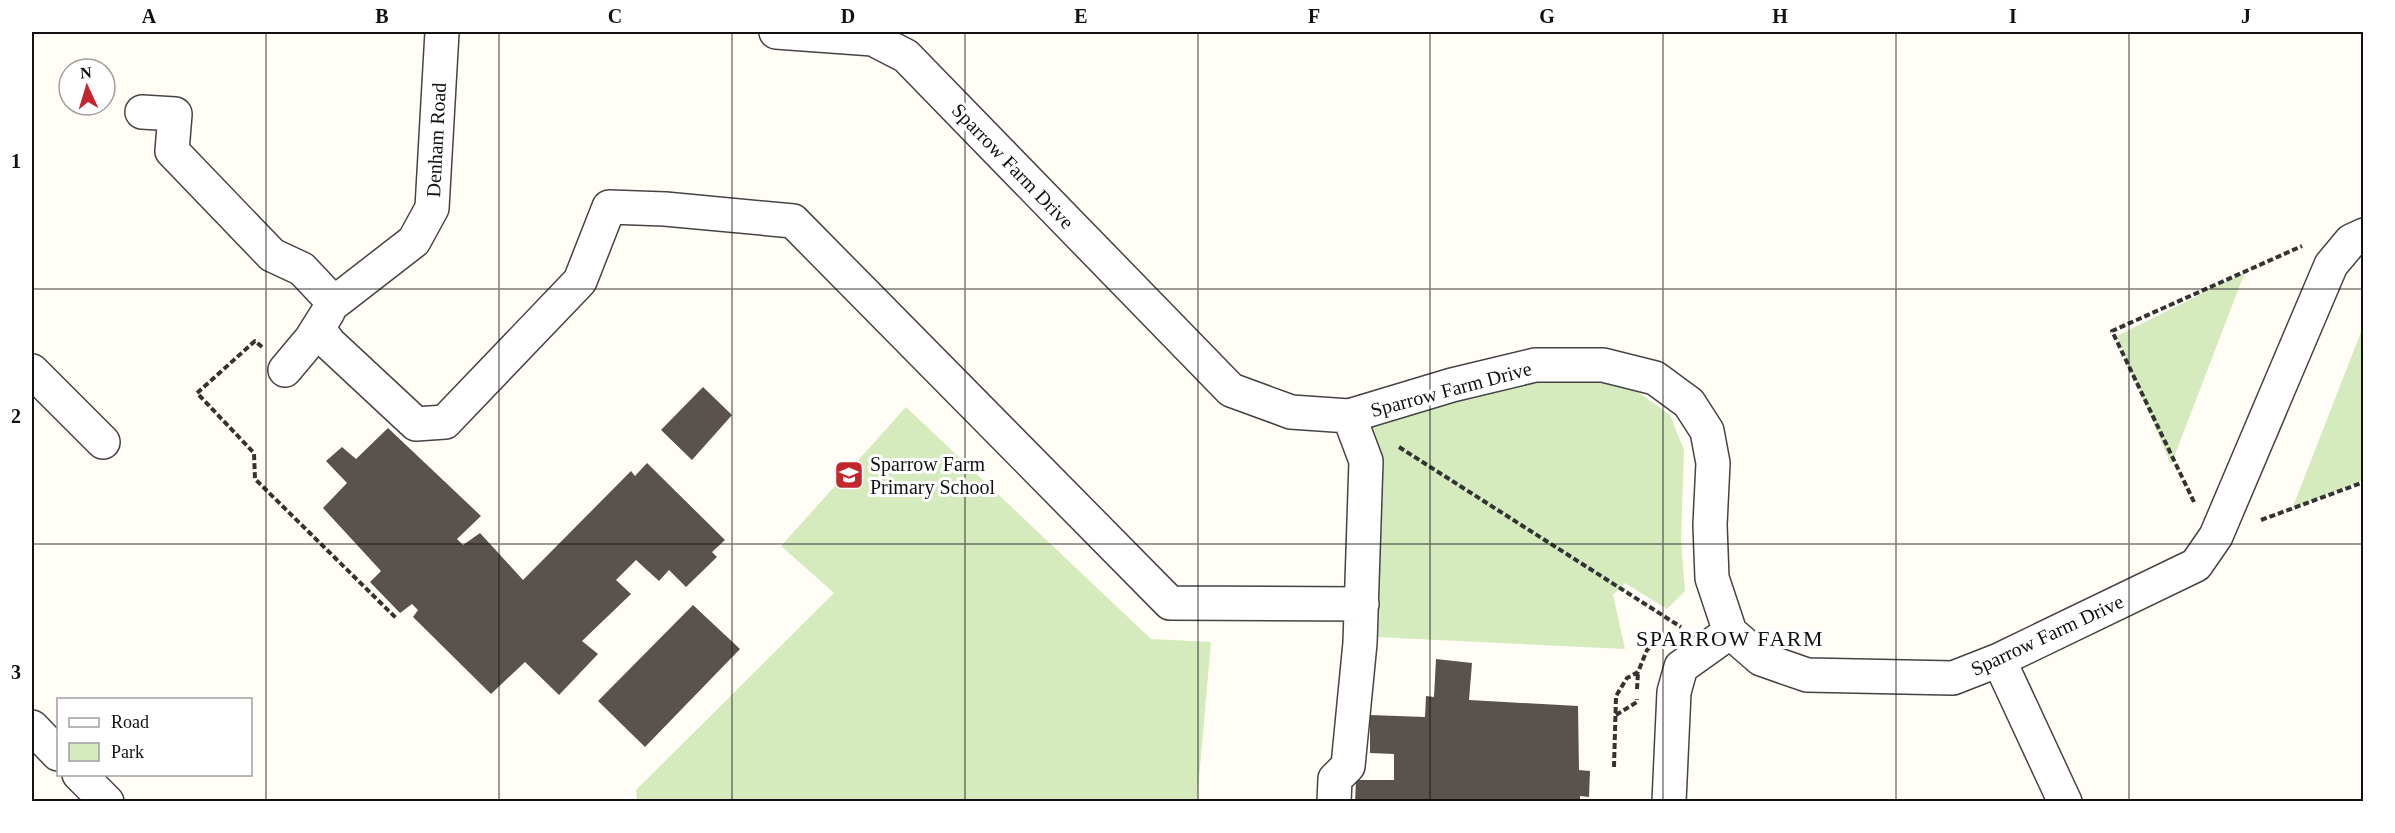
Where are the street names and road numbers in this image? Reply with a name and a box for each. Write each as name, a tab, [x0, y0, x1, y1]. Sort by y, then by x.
street label: Denham Road	[422, 82, 450, 198]
street label: Sparrow Farm Drive	[947, 99, 1078, 234]
street label: Sparrow Farm Drive	[1368, 357, 1534, 422]
street label: Sparrow Farm Drive	[1967, 590, 2127, 681]

